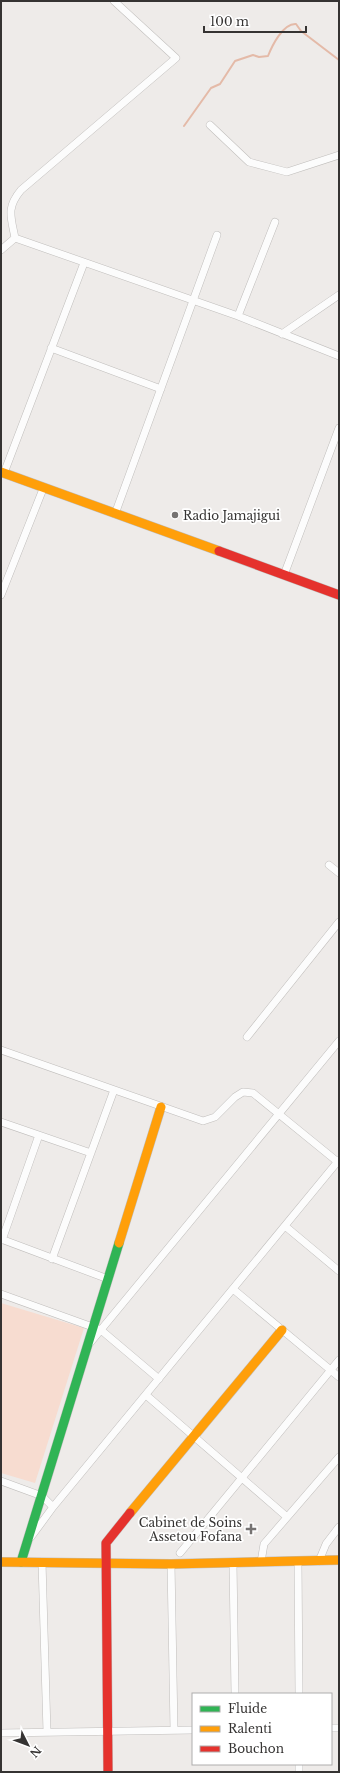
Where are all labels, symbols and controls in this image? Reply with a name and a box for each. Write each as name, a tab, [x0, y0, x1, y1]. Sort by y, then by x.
scale bar	[204, 8, 306, 34]
text: 100 m	[210, 14, 249, 29]
place label: Radio Jamajigui	[183, 508, 280, 523]
marker: Radio Jamajigui	[170, 510, 180, 520]
place label: Cabinet de Soins Assetou Fofana	[139, 1515, 242, 1544]
marker: Cabinet de Soins Assetou Fofana	[245, 1523, 257, 1535]
legend	[192, 1693, 332, 1765]
text: Fluide	[228, 1701, 267, 1716]
text: Ralenti	[228, 1721, 272, 1736]
north arrow	[8, 1725, 48, 1765]
text: Bouchon	[228, 1741, 284, 1756]
text: N	[26, 1743, 44, 1761]

